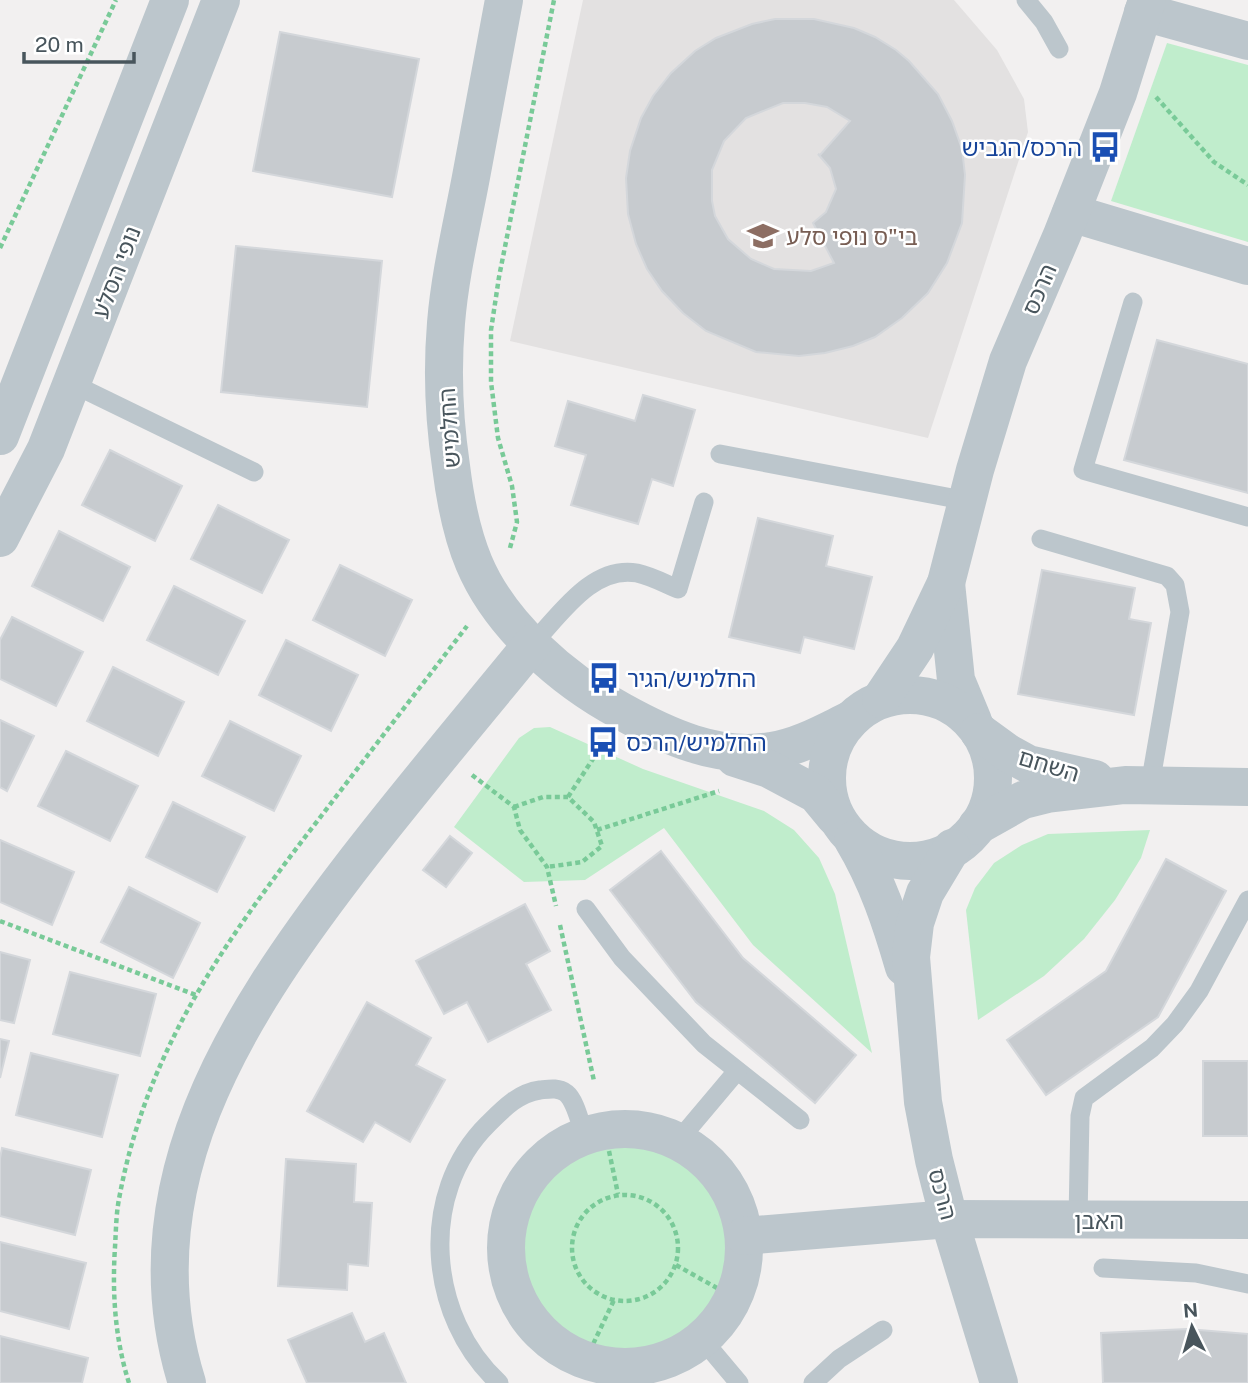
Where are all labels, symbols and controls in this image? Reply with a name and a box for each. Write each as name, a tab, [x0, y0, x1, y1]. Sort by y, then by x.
scale bar	[24, 21, 135, 65]
text: 20 m	[35, 32, 84, 57]
bus stop icon: הרכס/הגביש	[1088, 130, 1122, 164]
place label: הרכס/הגביש	[962, 134, 1082, 161]
school or university icon: בי"ס נופי סלע	[746, 219, 780, 253]
street label: נופי הסלע	[86, 222, 146, 322]
place label: בי"ס נופי סלע	[786, 223, 918, 250]
street label: הרכס	[1016, 260, 1062, 318]
street label: החלמיש	[433, 387, 465, 469]
bus stop icon: החלמיש/הגיר	[587, 661, 621, 695]
place label: החלמיש/הגיר	[627, 665, 756, 692]
bus stop icon: החלמיש/הרכס	[586, 725, 620, 759]
place label: החלמיש/הרכס	[626, 729, 767, 756]
street label: השחם	[1015, 743, 1083, 787]
street label: הרכס	[923, 1165, 963, 1223]
street label: האבן	[1074, 1207, 1124, 1234]
north arrow	[1157, 1292, 1227, 1362]
text: N	[1182, 1298, 1199, 1322]

